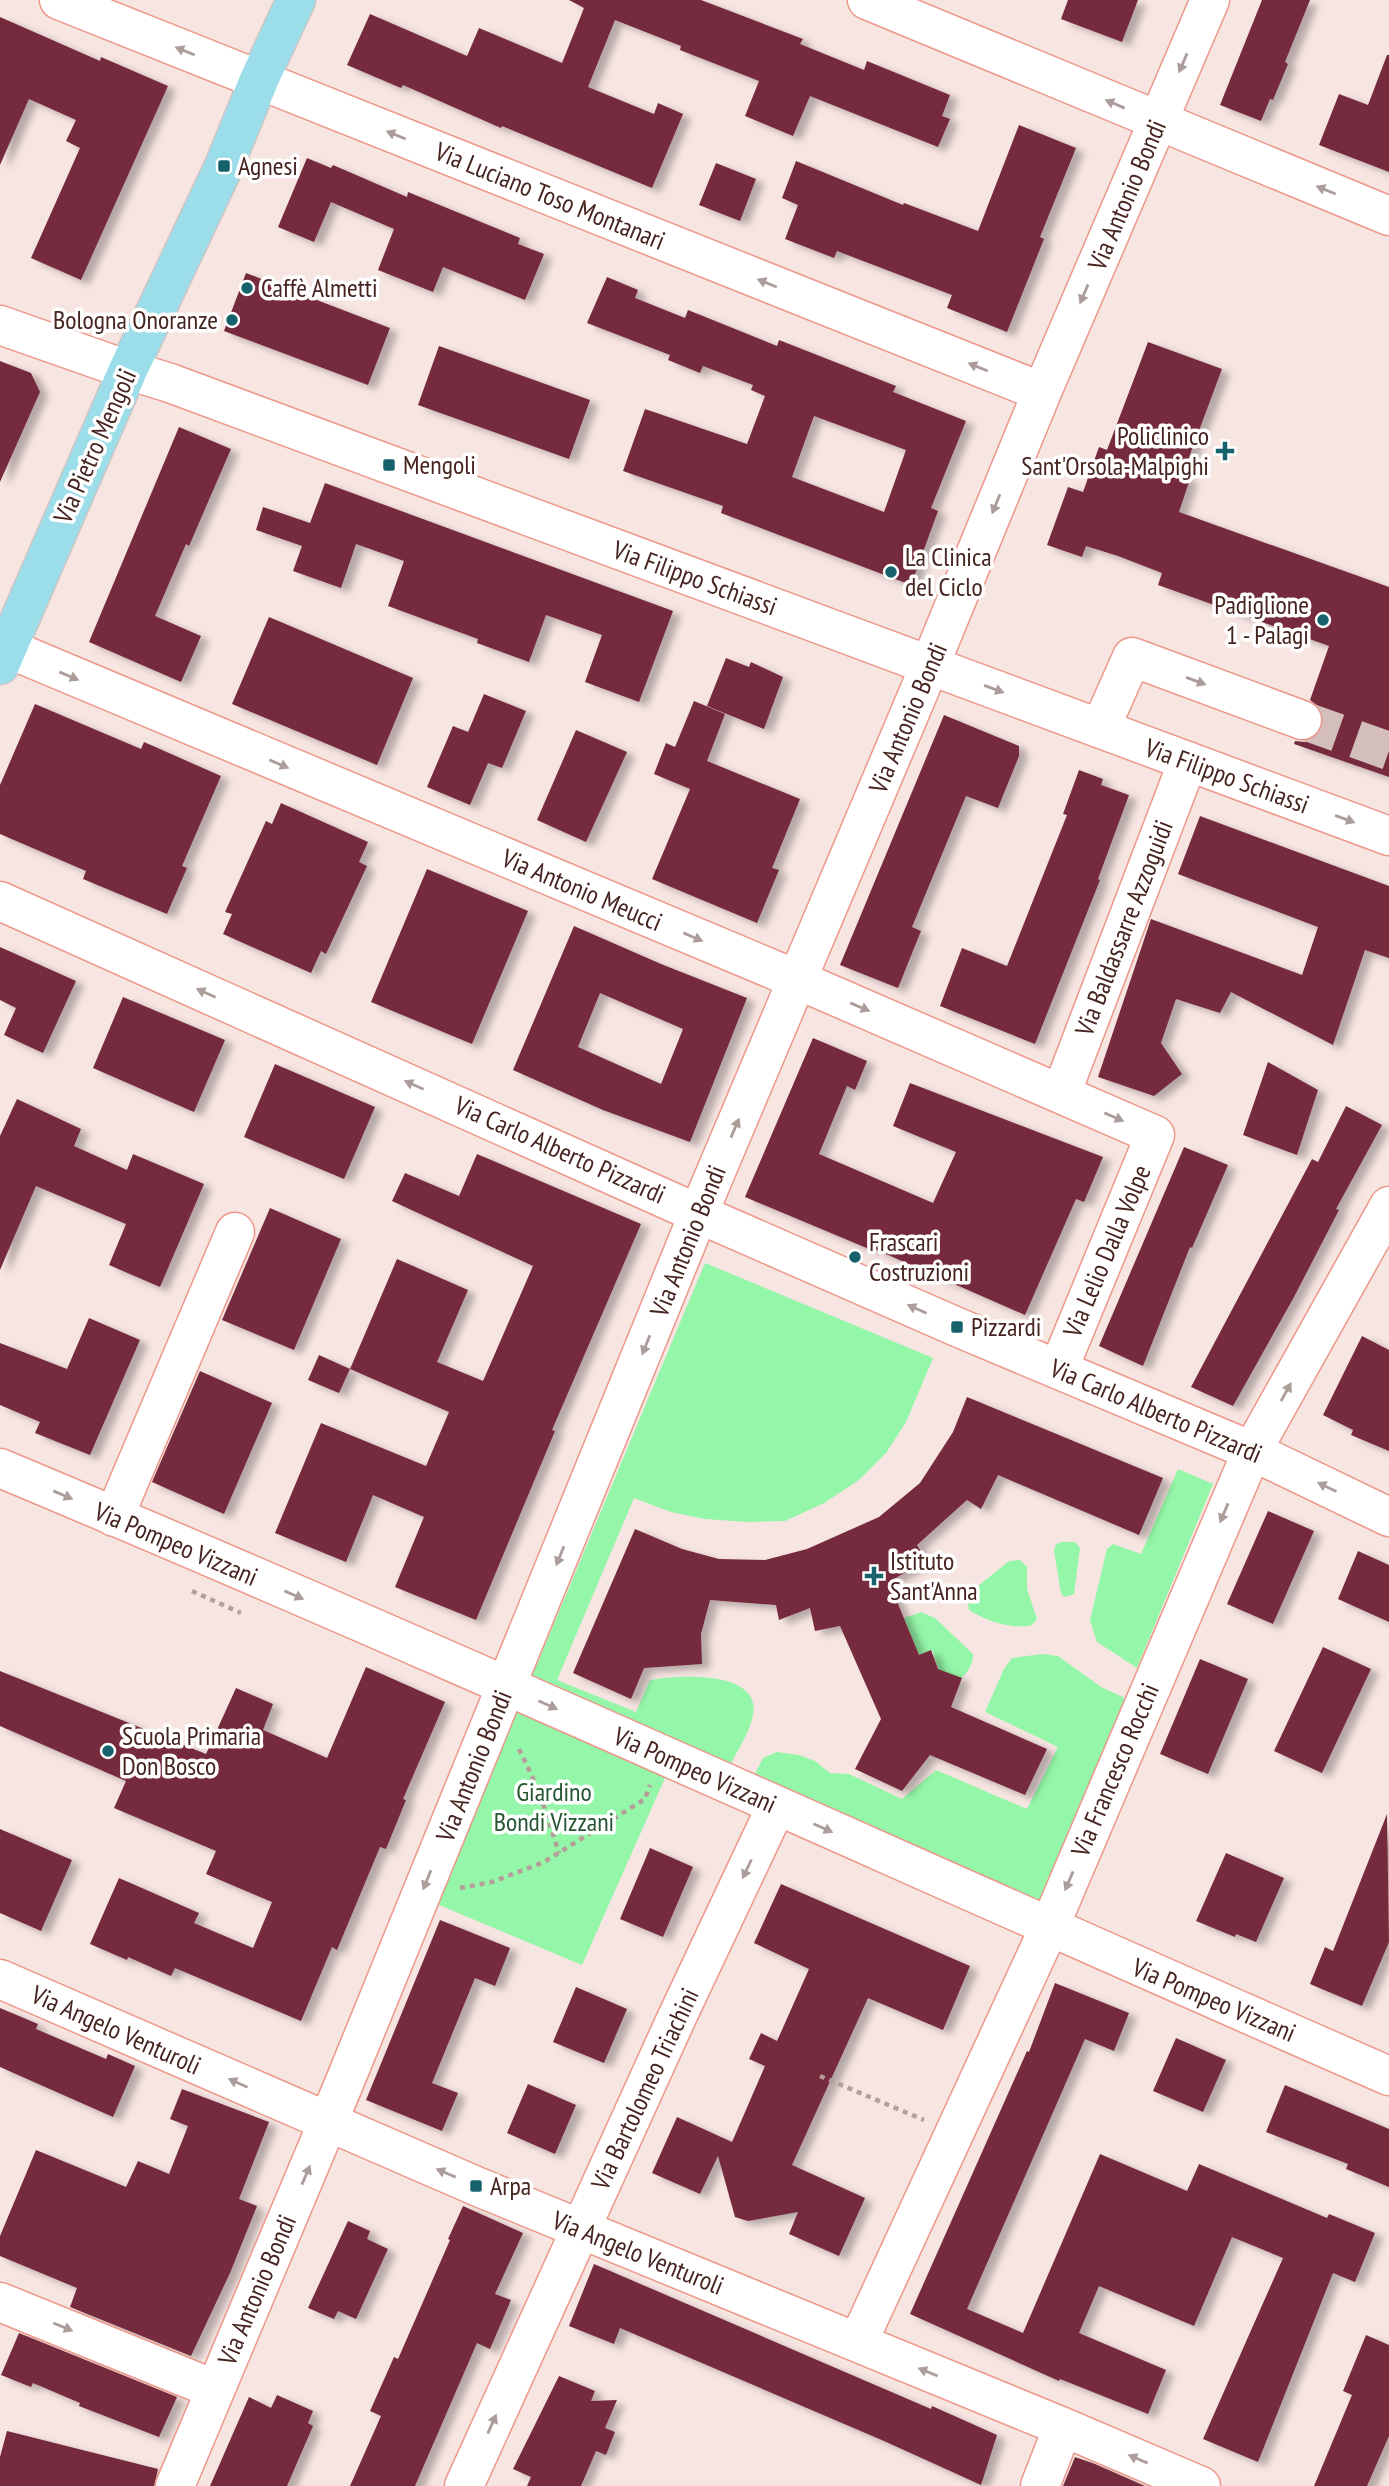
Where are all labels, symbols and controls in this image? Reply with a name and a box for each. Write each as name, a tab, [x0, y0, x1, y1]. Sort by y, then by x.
one-way arrow	[174, 45, 195, 56]
one-way arrow	[1178, 52, 1189, 73]
one-way arrow	[1105, 98, 1126, 109]
street label: Via Antonio Bondi	[1080, 115, 1173, 276]
one-way arrow	[386, 129, 407, 140]
street label: Via Luciano Toso Montanari	[429, 134, 670, 257]
place label: Agnesi	[238, 149, 298, 182]
marker: Agnesi	[216, 158, 232, 174]
one-way arrow	[1315, 184, 1336, 195]
place label: Caffè Almetti	[261, 271, 378, 304]
one-way arrow	[756, 277, 777, 288]
marker: Caffè Almetti	[239, 280, 255, 296]
one-way arrow	[1078, 284, 1089, 305]
place label: Bologna Onoranze	[53, 303, 218, 336]
marker: Bologna Onoranze	[224, 312, 240, 328]
one-way arrow	[968, 361, 989, 372]
street label: Via Pietro Mengoli	[45, 363, 143, 529]
place label: Policlinico Sant'Orsola-Malpighi	[1021, 419, 1209, 482]
marker: Policlinico Sant'Orsola-Malpighi	[1215, 441, 1235, 461]
place label: Mengoli	[403, 448, 476, 481]
marker: Mengoli	[381, 457, 397, 473]
one-way arrow	[990, 494, 1002, 514]
street label: Via Filippo Schiassi	[608, 532, 782, 622]
place label: La Clinica del Ciclo	[905, 540, 992, 603]
marker: La Clinica del Ciclo	[883, 564, 899, 580]
place label: Padiglione 1 - Palagi	[1214, 588, 1309, 651]
marker: Padiglione 1 - Palagi	[1315, 612, 1331, 628]
street label: Via Antonio Bondi	[861, 638, 954, 799]
one-way arrow	[59, 671, 80, 682]
one-way arrow	[1185, 676, 1206, 687]
one-way arrow	[983, 684, 1004, 695]
street label: Via Filippo Schiassi	[1140, 730, 1314, 820]
one-way arrow	[269, 758, 290, 769]
one-way arrow	[1335, 814, 1356, 825]
street label: Via Baldassarre Azzoguidi	[1067, 815, 1180, 1041]
street label: Via Antonio Meucci	[496, 841, 667, 938]
one-way arrow	[682, 931, 703, 942]
one-way arrow	[196, 987, 216, 999]
one-way arrow	[850, 1002, 871, 1013]
one-way arrow	[404, 1079, 424, 1091]
street label: Via Carlo Alberto Pizzardi	[449, 1088, 671, 1211]
one-way arrow	[1104, 1111, 1124, 1123]
one-way arrow	[729, 1118, 741, 1138]
street label: Via Antonio Bondi	[642, 1160, 733, 1322]
street label: Via Lelio Dalla Volpe	[1055, 1160, 1158, 1343]
place label: Frascari Costruzioni	[869, 1225, 969, 1288]
marker: Frascari Costruzioni	[847, 1249, 863, 1265]
one-way arrow	[906, 1303, 927, 1314]
place label: Pizzardi	[971, 1310, 1042, 1343]
marker: Pizzardi	[949, 1319, 965, 1335]
one-way arrow	[641, 1335, 652, 1356]
street label: Via Carlo Alberto Pizzardi	[1044, 1351, 1267, 1470]
one-way arrow	[1280, 1382, 1292, 1401]
one-way arrow	[1317, 1482, 1338, 1493]
one-way arrow	[53, 1489, 73, 1501]
street label: Via Pompeo Vizzani	[88, 1494, 263, 1593]
one-way arrow	[1218, 1503, 1229, 1524]
place label: Istituto Sant'Anna	[890, 1544, 978, 1607]
one-way arrow	[554, 1545, 565, 1566]
marker: Istituto Sant'Anna	[864, 1566, 884, 1586]
one-way arrow	[284, 1589, 304, 1601]
street label: Via Francesco Rocchi	[1063, 1678, 1166, 1862]
street label: Via Antonio Bondi	[428, 1685, 519, 1847]
one-way arrow	[538, 1699, 558, 1711]
place label: Scuola Primaria Don Bosco	[122, 1719, 261, 1782]
street label: Via Pompeo Vizzani	[608, 1719, 782, 1820]
marker: Scuola Primaria Don Bosco	[100, 1743, 116, 1759]
park label: Giardino Bondi Vizzani	[494, 1775, 614, 1838]
one-way arrow	[812, 1823, 833, 1834]
one-way arrow	[741, 1859, 753, 1879]
one-way arrow	[422, 1869, 433, 1890]
one-way arrow	[1063, 1870, 1074, 1891]
street label: Via Pompeo Vizzani	[1126, 1950, 1301, 2049]
street label: Via Angelo Venturoli	[25, 1977, 206, 2082]
street label: Via Bartolomeo Triachini	[583, 1983, 706, 2196]
one-way arrow	[227, 2077, 248, 2088]
one-way arrow	[301, 2164, 312, 2185]
one-way arrow	[435, 2168, 456, 2179]
place label: Arpa	[490, 2169, 531, 2202]
marker: Arpa	[468, 2178, 484, 2194]
street label: Via Angelo Venturoli	[547, 2203, 729, 2302]
street label: Via Antonio Bondi	[210, 2210, 303, 2371]
one-way arrow	[53, 2322, 74, 2333]
one-way arrow	[918, 2366, 939, 2377]
one-way arrow	[487, 2414, 498, 2434]
one-way arrow	[1128, 2453, 1149, 2464]

